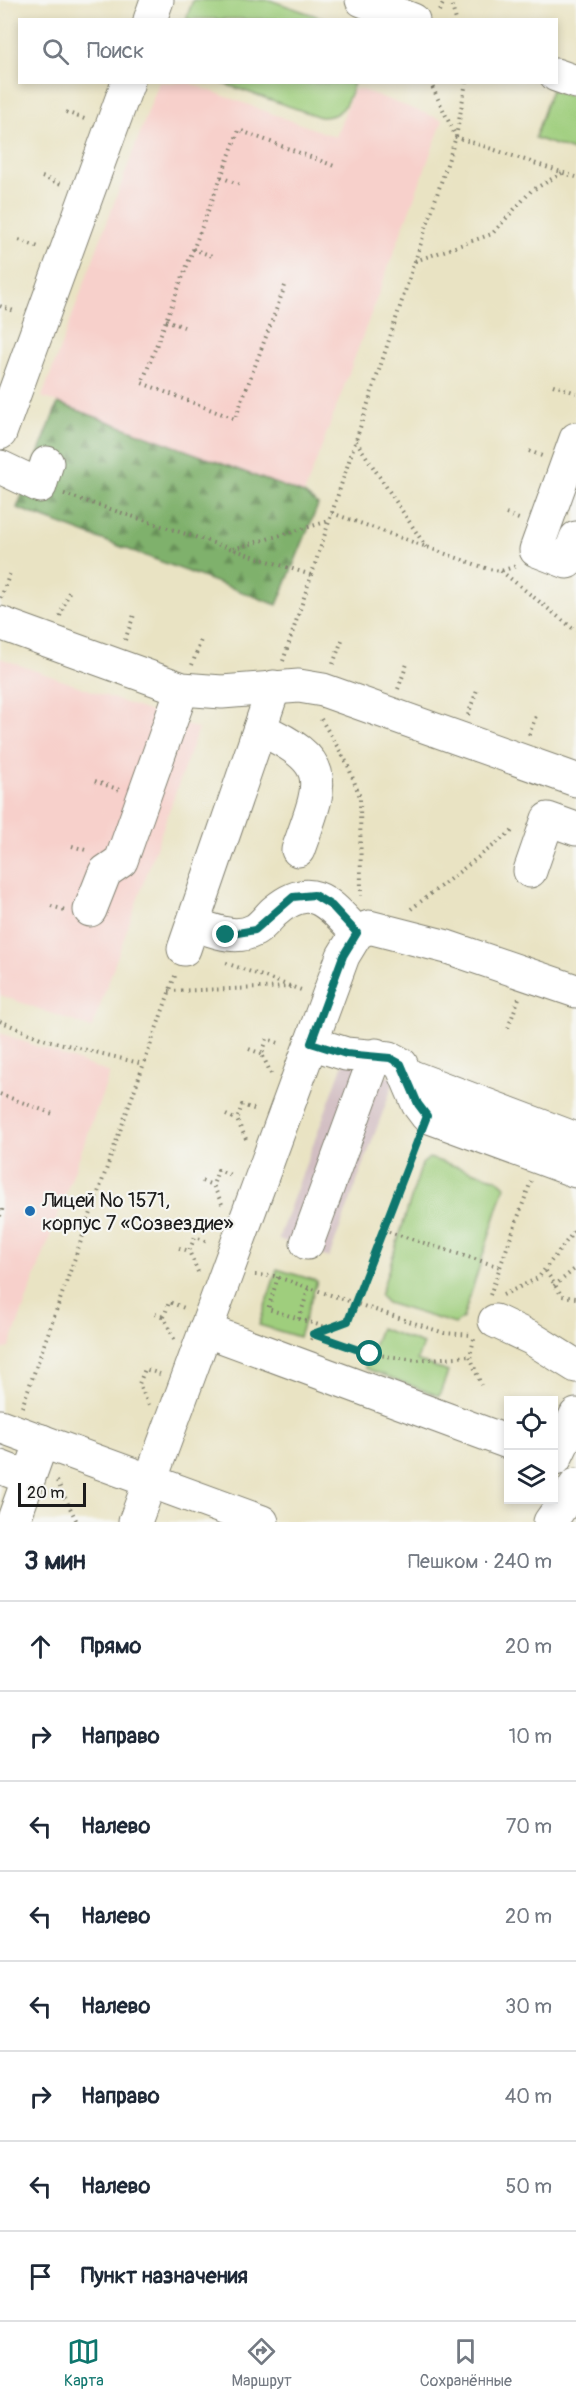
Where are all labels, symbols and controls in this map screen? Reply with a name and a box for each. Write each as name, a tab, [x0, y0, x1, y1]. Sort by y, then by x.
search box	[18, 18, 558, 84]
icon: search	[39, 35, 72, 68]
text: Поиск	[87, 37, 144, 65]
route end	[212, 921, 238, 947]
place label: Лицей № 1571, корпус 7 «Созвездие»	[41, 1188, 234, 1236]
marker: Лицей № 1571, корпус 7 «Созвездие»	[23, 1204, 37, 1218]
route start	[356, 1340, 382, 1366]
map controls	[504, 1396, 558, 1504]
button: locate	[504, 1396, 558, 1450]
button: layers	[504, 1450, 558, 1504]
scale bar	[18, 1480, 86, 1508]
text: 20 m	[27, 1483, 65, 1503]
text: 3 мин	[24, 1545, 86, 1577]
text: Пешком · 240 m	[408, 1549, 552, 1574]
icon: ahead	[24, 1630, 57, 1663]
text: Прямо	[81, 1632, 141, 1660]
text: 20 m	[505, 1634, 552, 1659]
icon: right	[24, 1720, 57, 1753]
text: Направо	[81, 1722, 160, 1750]
text: 10 m	[508, 1724, 552, 1749]
icon: left	[24, 1810, 57, 1843]
text: Налево	[81, 1812, 150, 1840]
text: 70 m	[506, 1814, 552, 1839]
icon: left	[24, 1900, 57, 1933]
text: Налево	[81, 1902, 150, 1930]
text: 20 m	[505, 1904, 552, 1929]
icon: left	[24, 1990, 57, 2023]
text: Налево	[81, 1992, 150, 2020]
text: 30 m	[505, 1994, 552, 2019]
icon: right	[24, 2080, 57, 2113]
text: Направо	[81, 2082, 160, 2110]
text: 40 m	[505, 2084, 552, 2109]
icon: left	[24, 2170, 57, 2203]
text: Налево	[81, 2172, 150, 2200]
text: 50 m	[505, 2174, 552, 2199]
icon: arrive	[24, 2260, 57, 2293]
text: Пункт назначения	[81, 2262, 248, 2290]
tab: Карта	[64, 2335, 104, 2391]
tab: Маршрут	[232, 2335, 292, 2391]
tab: Сохранённые	[420, 2335, 512, 2391]

